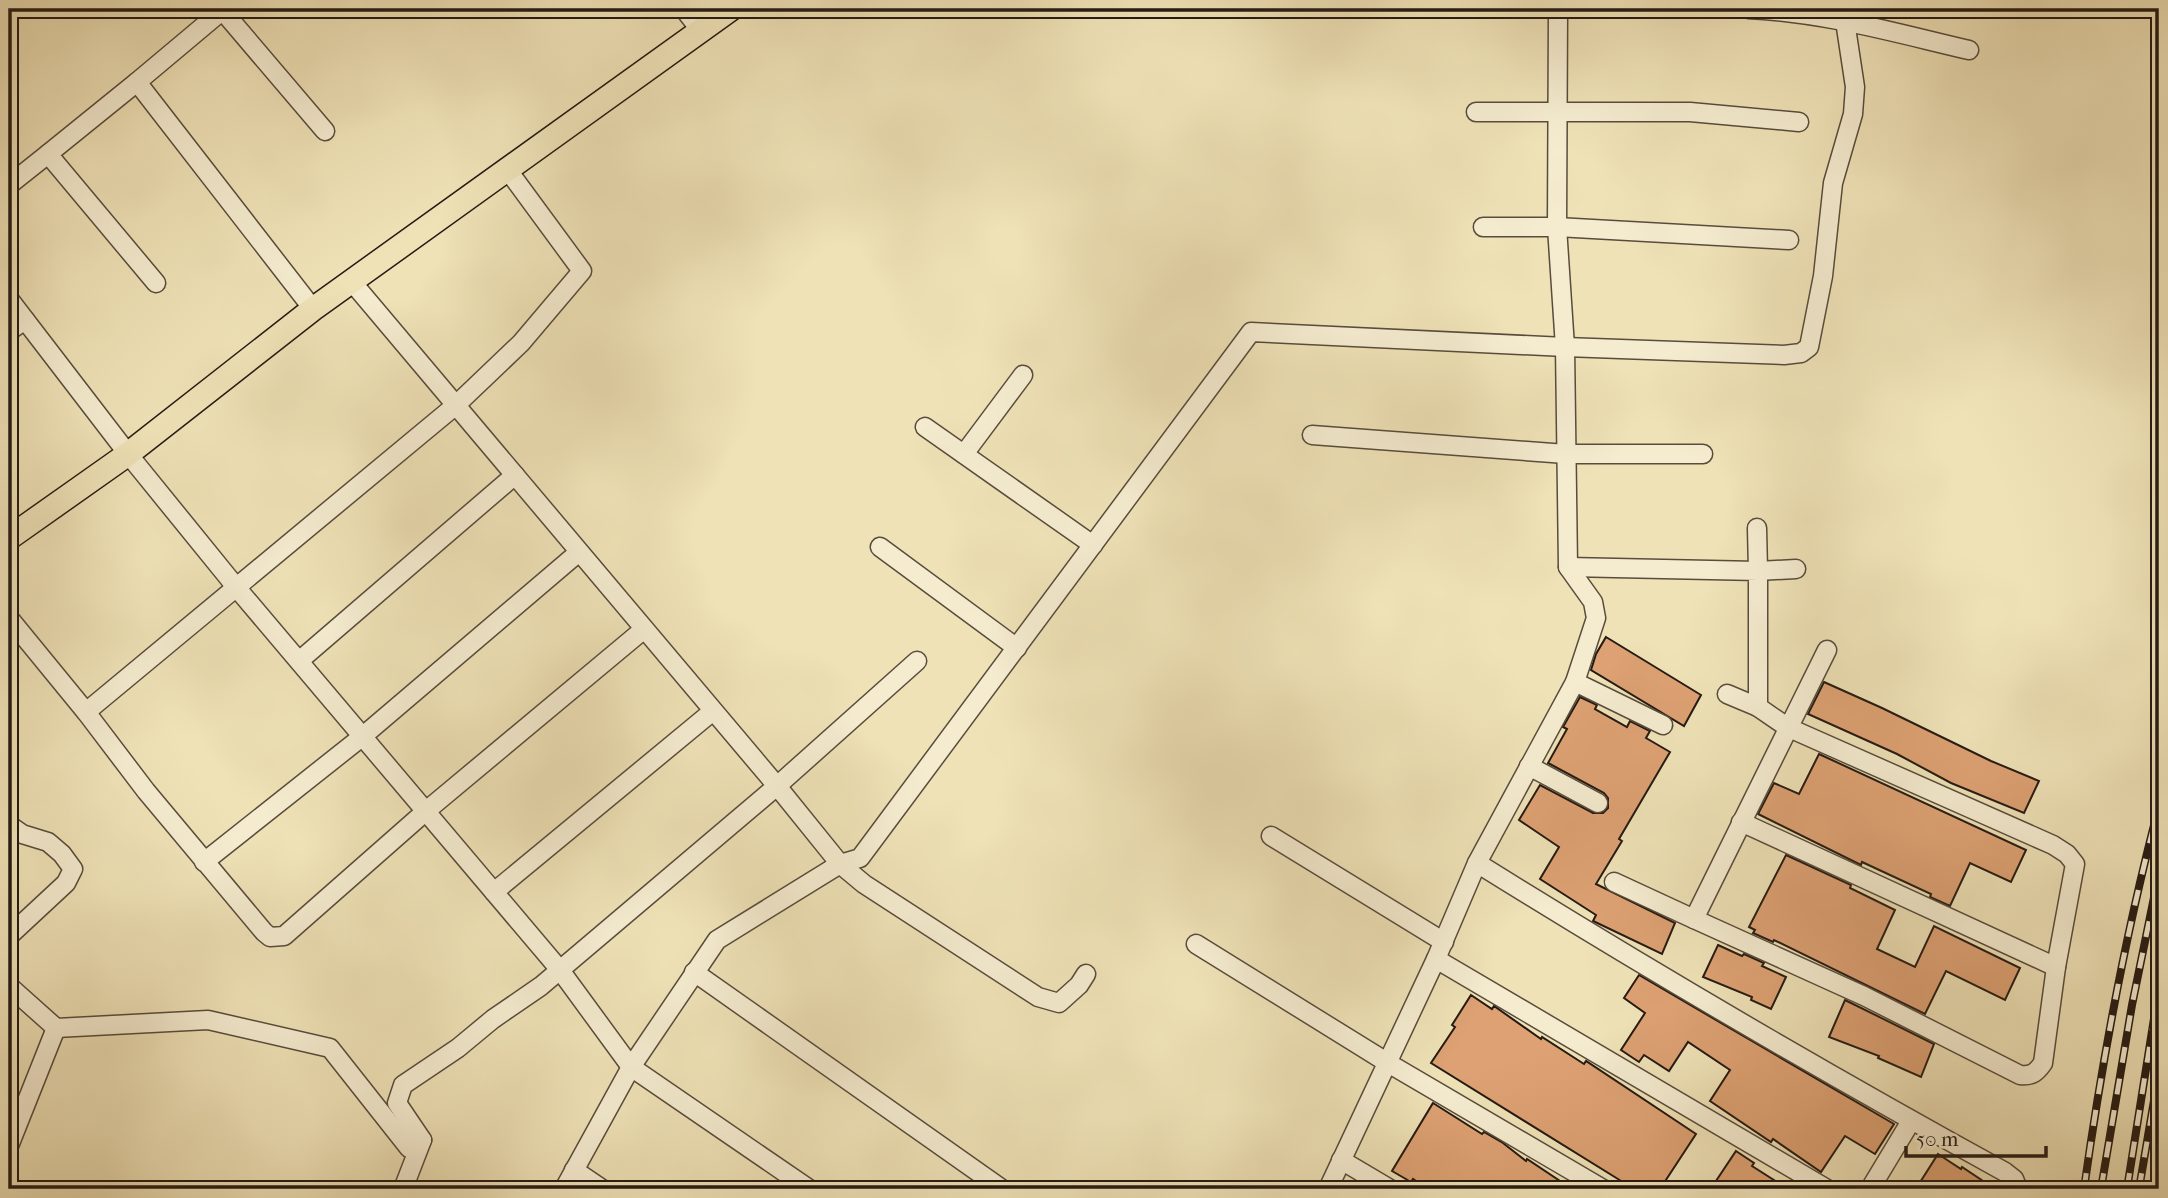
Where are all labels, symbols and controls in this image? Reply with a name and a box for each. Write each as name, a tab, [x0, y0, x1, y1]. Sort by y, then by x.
scale bar	[1906, 1114, 2046, 1158]
text: 50 m	[1916, 1127, 1959, 1151]

